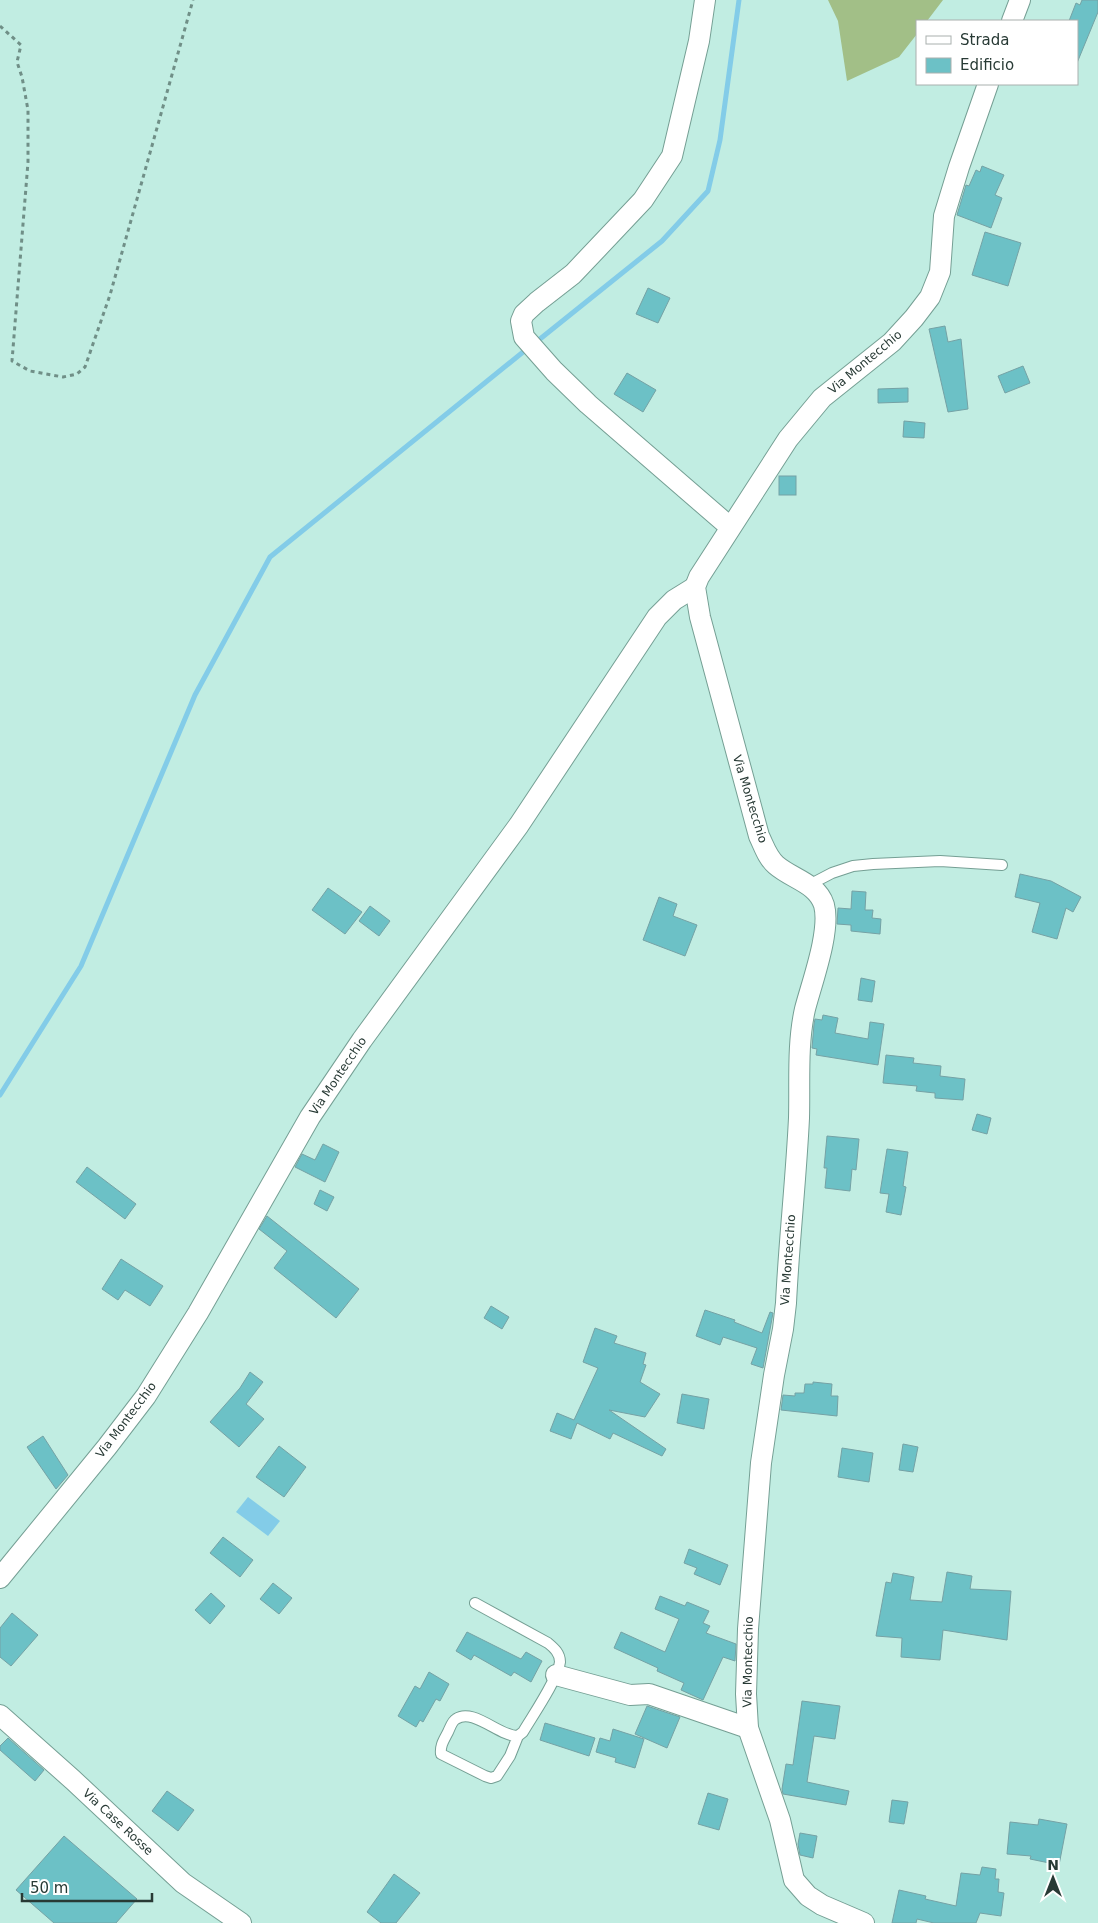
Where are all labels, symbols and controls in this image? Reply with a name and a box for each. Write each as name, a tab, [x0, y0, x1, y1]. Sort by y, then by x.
legend	[916, 20, 1078, 85]
text: Strada	[960, 31, 1009, 49]
text: Edificio	[960, 56, 1014, 74]
street label: Via Montecchio	[826, 327, 904, 397]
street label: Via Montecchio	[730, 753, 770, 845]
street label: Via Montecchio	[307, 1034, 369, 1118]
street label: Via Montecchio	[778, 1214, 798, 1306]
street label: Via Montecchio	[93, 1379, 159, 1461]
street label: Via Montecchio	[740, 1616, 756, 1708]
street label: Via Case Rosse	[80, 1786, 156, 1858]
north arrow	[1028, 1853, 1078, 1903]
text: N	[1047, 1857, 1059, 1873]
scale bar	[22, 1870, 152, 1902]
text: 50 m	[30, 1879, 68, 1897]

